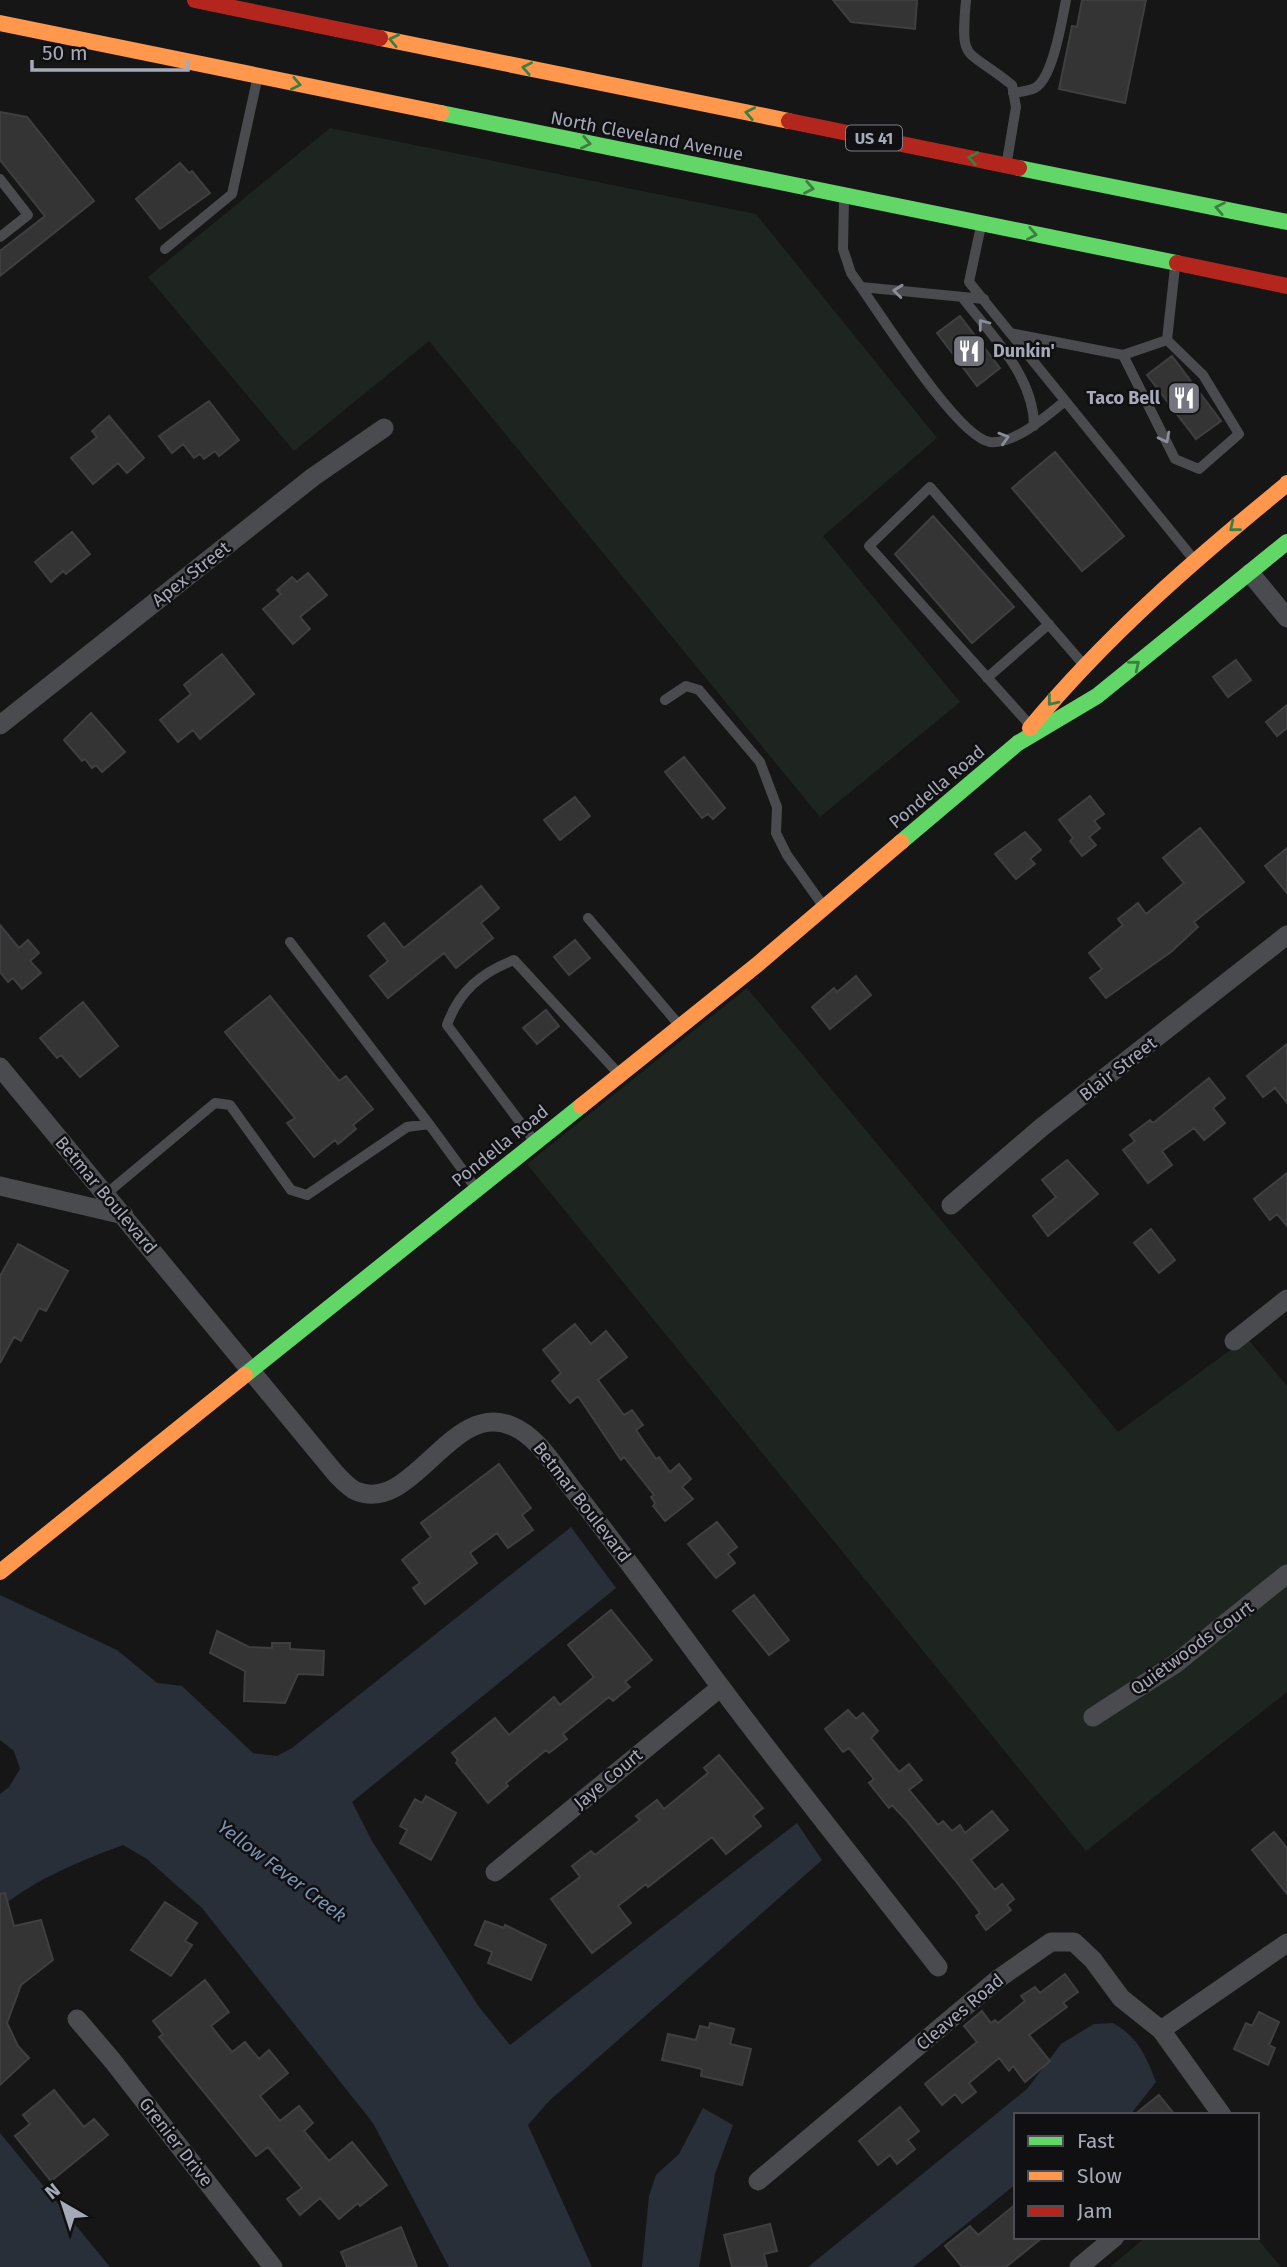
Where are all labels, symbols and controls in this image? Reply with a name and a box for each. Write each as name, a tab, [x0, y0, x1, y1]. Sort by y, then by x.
scale bar	[32, 28, 187, 72]
one-way arrow	[388, 34, 400, 49]
text: 50 m	[42, 40, 88, 66]
one-way arrow	[521, 61, 533, 76]
one-way arrow	[290, 76, 302, 91]
one-way arrow	[744, 106, 756, 121]
street label: North Cleveland Avenue	[549, 107, 745, 165]
road number: US 41	[846, 126, 902, 150]
one-way arrow	[580, 135, 592, 150]
one-way arrow	[967, 151, 979, 166]
one-way arrow	[803, 180, 815, 195]
one-way arrow	[1214, 202, 1226, 217]
one-way arrow	[1026, 225, 1038, 240]
one-way arrow	[892, 283, 904, 298]
one-way arrow	[979, 320, 992, 332]
restaurant icon: Dunkin'	[950, 332, 988, 370]
place label: Dunkin'	[993, 340, 1055, 362]
restaurant icon: Taco Bell	[1165, 379, 1203, 417]
place label: Taco Bell	[1087, 387, 1161, 409]
one-way arrow	[1156, 431, 1170, 443]
one-way arrow	[997, 432, 1009, 447]
one-way arrow	[1230, 519, 1243, 531]
street label: Apex Street	[148, 536, 235, 611]
one-way arrow	[1127, 661, 1140, 673]
one-way arrow	[1048, 692, 1060, 705]
street label: Pondella Road	[885, 741, 989, 833]
street label: Blair Street	[1075, 1032, 1161, 1106]
street label: Pondella Road	[447, 1100, 553, 1192]
street label: Betmar Boulevard	[50, 1132, 162, 1258]
street label: Betmar Boulevard	[528, 1437, 636, 1567]
street label: Quietwoods Court	[1126, 1596, 1258, 1700]
street label: Jaye Court	[569, 1744, 647, 1814]
water label: Yellow Fever Creek	[213, 1815, 351, 1927]
street label: Cleaves Road	[912, 1969, 1008, 2055]
street label: Grenier Drive	[134, 2093, 218, 2191]
legend	[1014, 2113, 1259, 2239]
text: Fast	[1077, 2128, 1115, 2154]
text: Slow	[1077, 2163, 1122, 2189]
north arrow	[28, 2169, 98, 2239]
text: N	[40, 2178, 65, 2204]
text: Jam	[1077, 2198, 1113, 2224]

